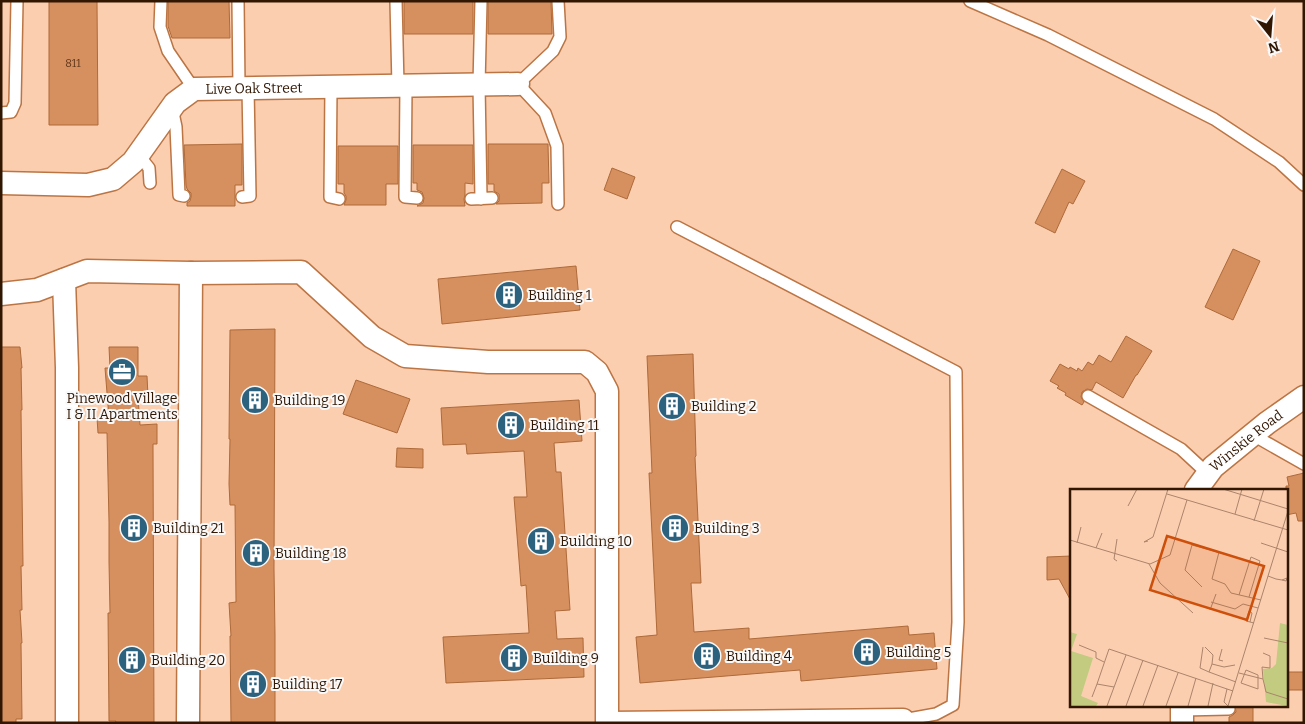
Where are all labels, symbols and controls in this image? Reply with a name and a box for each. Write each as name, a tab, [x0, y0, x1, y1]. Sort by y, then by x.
north arrow	[1245, 10, 1295, 60]
text: N	[1266, 37, 1281, 57]
house number: 811	[65, 57, 81, 70]
street label: Live Oak Street	[205, 79, 303, 97]
building icon: Building 1	[494, 280, 524, 310]
place label: Building 1	[528, 287, 592, 304]
office icon: Pinewood Village I & II Apartments	[107, 357, 137, 387]
building icon: Building 19	[240, 385, 270, 415]
place label: Pinewood Village I & II Apartments	[66, 390, 178, 423]
building icon: Building 2	[657, 391, 687, 421]
place label: Building 19	[274, 392, 346, 409]
place label: Building 2	[691, 398, 756, 415]
street label: Winskie Road	[1206, 406, 1286, 475]
building icon: Building 11	[496, 410, 526, 440]
place label: Building 11	[530, 417, 599, 434]
inset map	[1070, 489, 1288, 706]
building icon: Building 21	[119, 513, 149, 543]
building icon: Building 3	[660, 513, 690, 543]
place label: Building 21	[153, 520, 224, 537]
place label: Building 3	[694, 520, 760, 537]
building icon: Building 10	[526, 526, 556, 556]
place label: Building 10	[560, 533, 632, 550]
building icon: Building 18	[241, 538, 271, 568]
place label: Building 18	[275, 545, 347, 562]
building icon: Building 5	[852, 637, 882, 667]
building icon: Building 4	[692, 641, 722, 671]
building icon: Building 9	[499, 643, 529, 673]
place label: Building 5	[886, 644, 951, 661]
building icon: Building 20	[117, 645, 147, 675]
place label: Building 4	[726, 648, 792, 665]
place label: Building 9	[533, 650, 599, 667]
place label: Building 20	[151, 652, 225, 669]
building icon: Building 17	[238, 669, 268, 699]
place label: Building 17	[272, 676, 342, 693]

